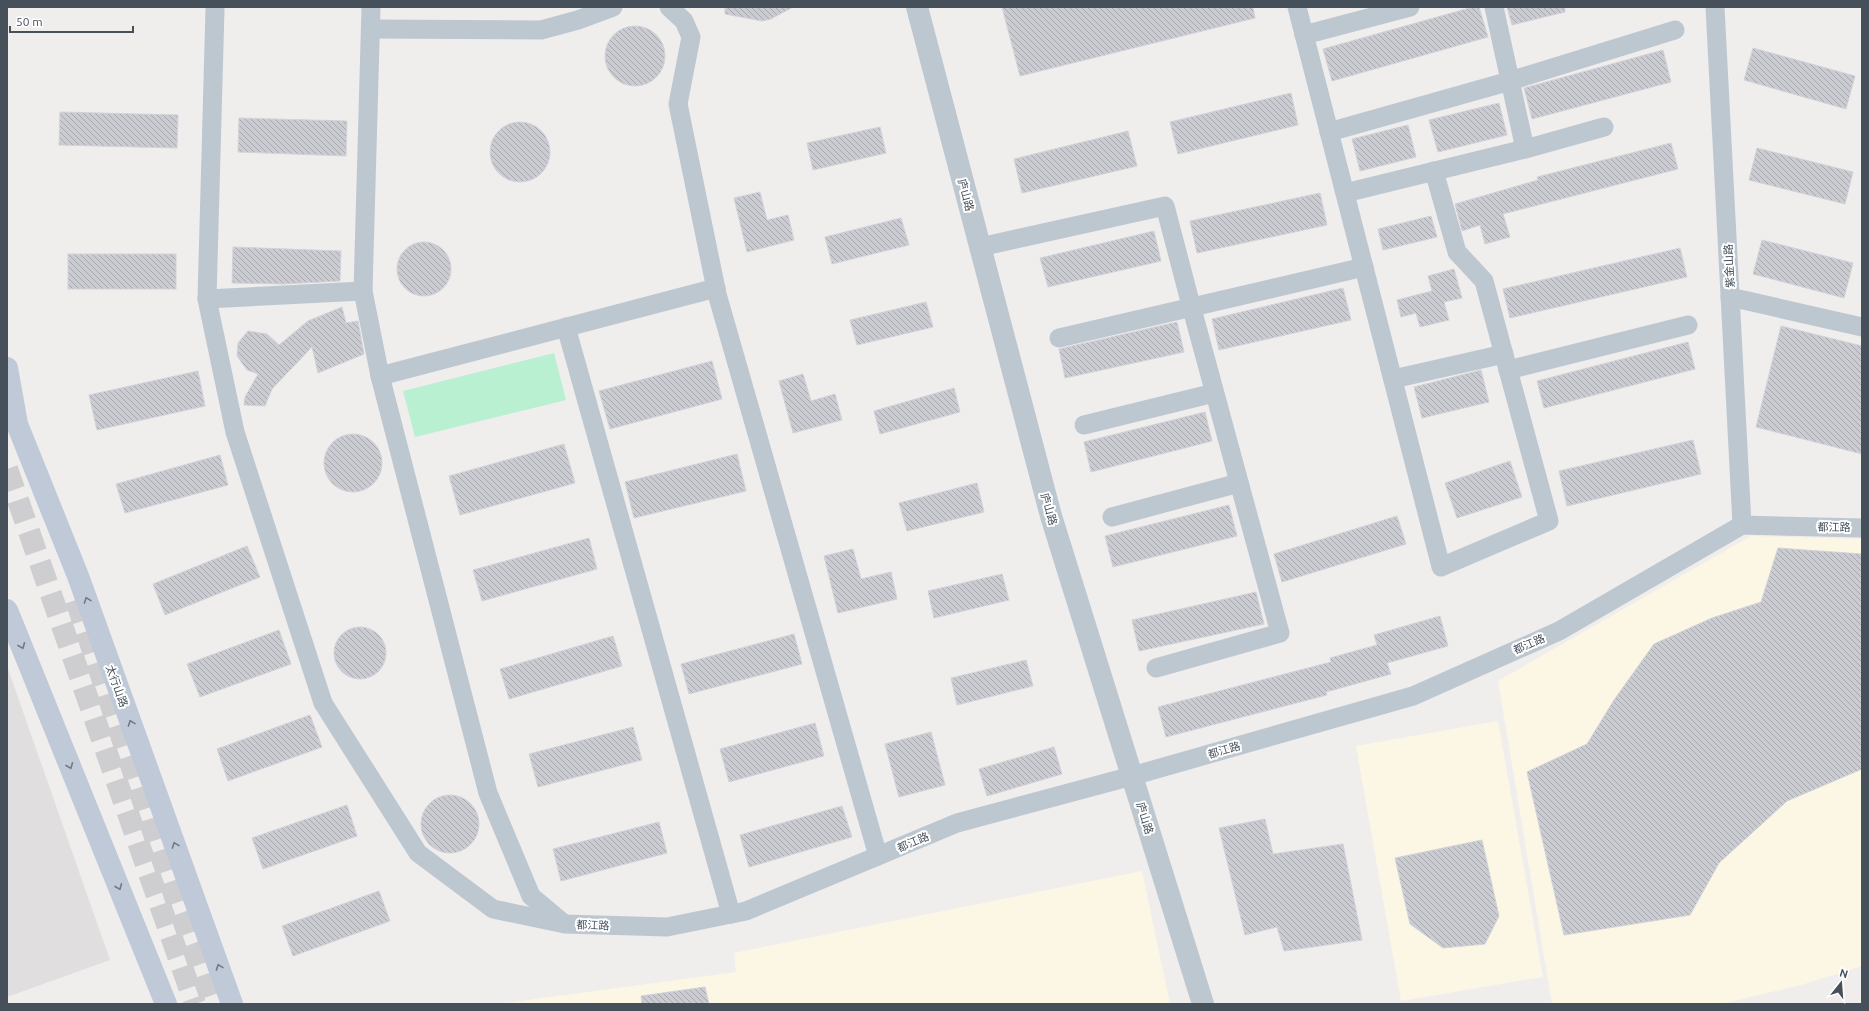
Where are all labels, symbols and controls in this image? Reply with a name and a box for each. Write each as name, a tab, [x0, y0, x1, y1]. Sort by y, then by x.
scale bar	[10, 8, 133, 34]
text: 50 m	[16, 15, 43, 28]
street label: 庐山路	[956, 178, 976, 212]
street label: 紫金山路	[1722, 244, 1736, 288]
street label: 庐山路	[1039, 491, 1059, 527]
street label: 都江路	[1817, 521, 1851, 533]
one-way arrow	[83, 597, 91, 604]
street label: 都江路	[1511, 632, 1547, 656]
one-way arrow	[17, 642, 25, 649]
street label: 太行山路	[104, 663, 130, 709]
one-way arrow	[127, 719, 135, 726]
street label: 都江路	[1206, 740, 1242, 760]
one-way arrow	[65, 762, 73, 770]
street label: 庐山路	[1134, 800, 1156, 836]
street label: 都江路	[895, 830, 931, 854]
one-way arrow	[171, 842, 179, 849]
one-way arrow	[114, 883, 122, 890]
street label: 都江路	[576, 918, 610, 932]
north arrow	[1821, 963, 1861, 1003]
one-way arrow	[215, 964, 223, 971]
text: N	[1838, 966, 1850, 980]

